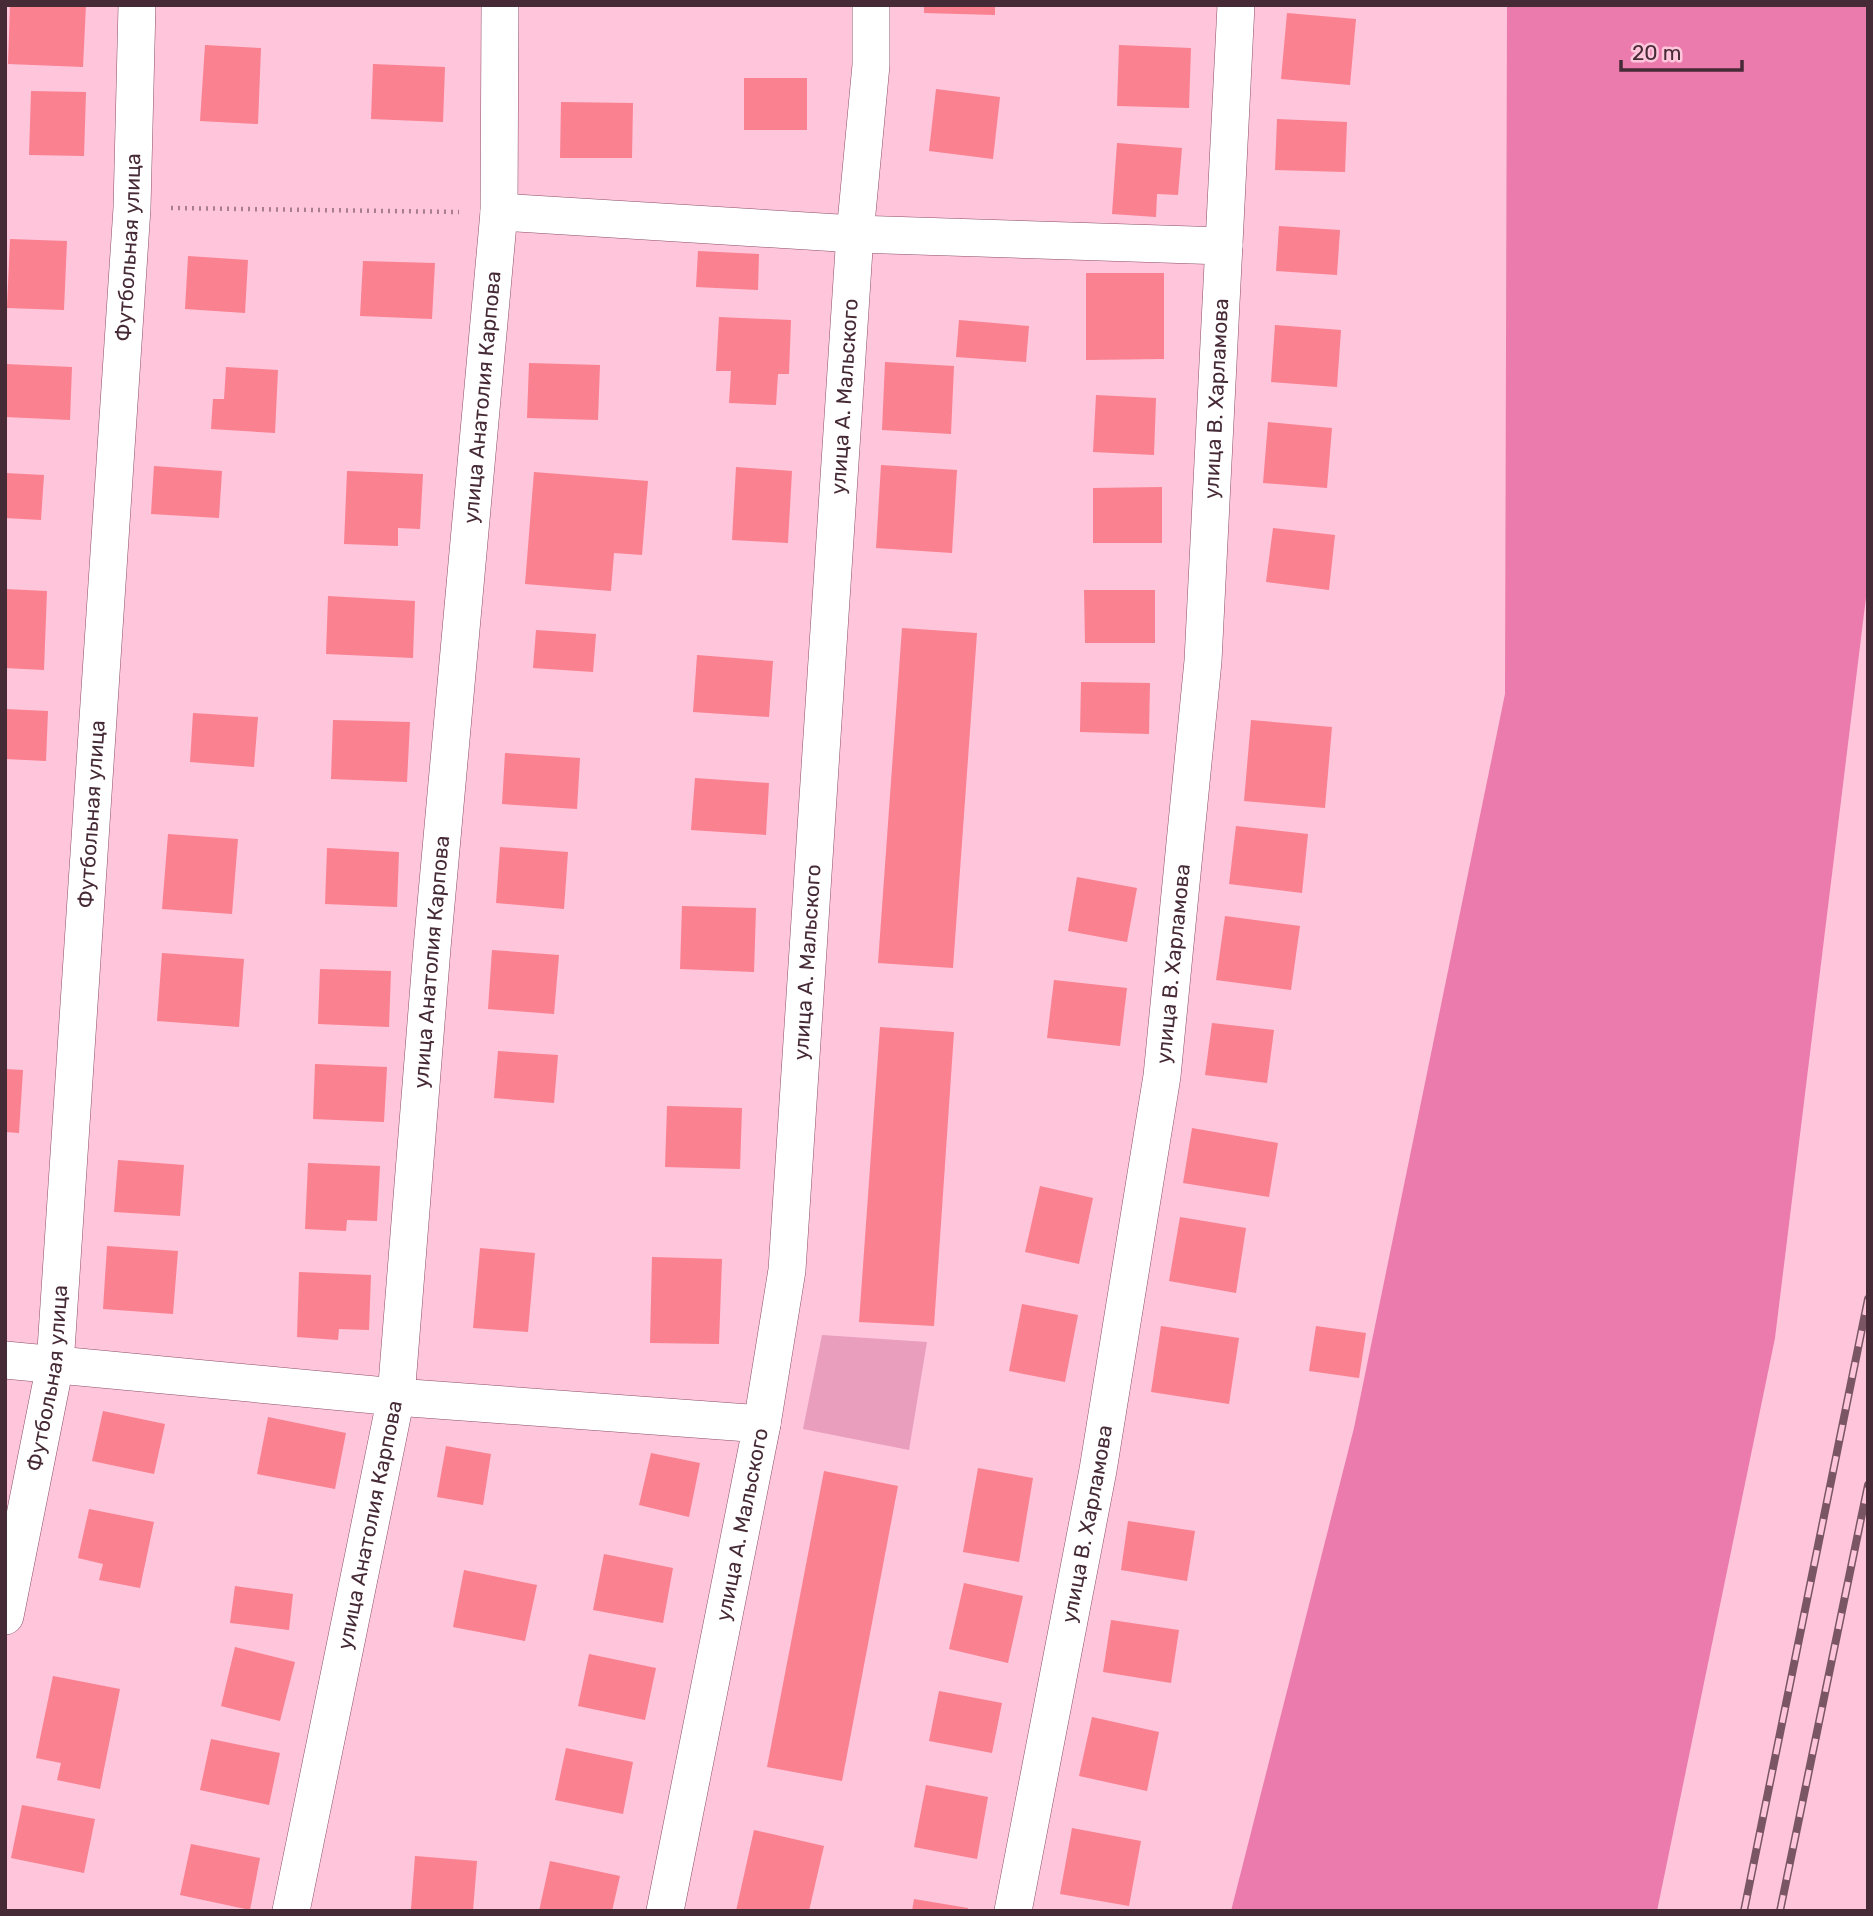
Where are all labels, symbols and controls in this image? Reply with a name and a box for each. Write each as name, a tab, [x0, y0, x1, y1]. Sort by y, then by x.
scale bar	[1621, 28, 1742, 72]
text: 20 m	[1632, 40, 1681, 65]
street label: Футбольная улица	[110, 153, 145, 342]
street label: улица Анатолия Карпова	[458, 270, 506, 525]
street label: улица А. Мальского	[825, 298, 863, 495]
street label: улица В. Харламова	[1198, 298, 1233, 500]
street label: Футбольная улица	[72, 719, 110, 909]
street label: улица Анатолия Карпова	[408, 834, 454, 1089]
street label: улица А. Мальского	[788, 863, 826, 1061]
street label: улица В. Харламова	[1150, 863, 1195, 1065]
street label: Футбольная улица	[21, 1284, 72, 1473]
street label: улица Анатолия Карпова	[332, 1398, 407, 1652]
street label: улица В. Харламова	[1056, 1423, 1117, 1625]
street label: улица А. Мальского	[710, 1426, 773, 1623]

